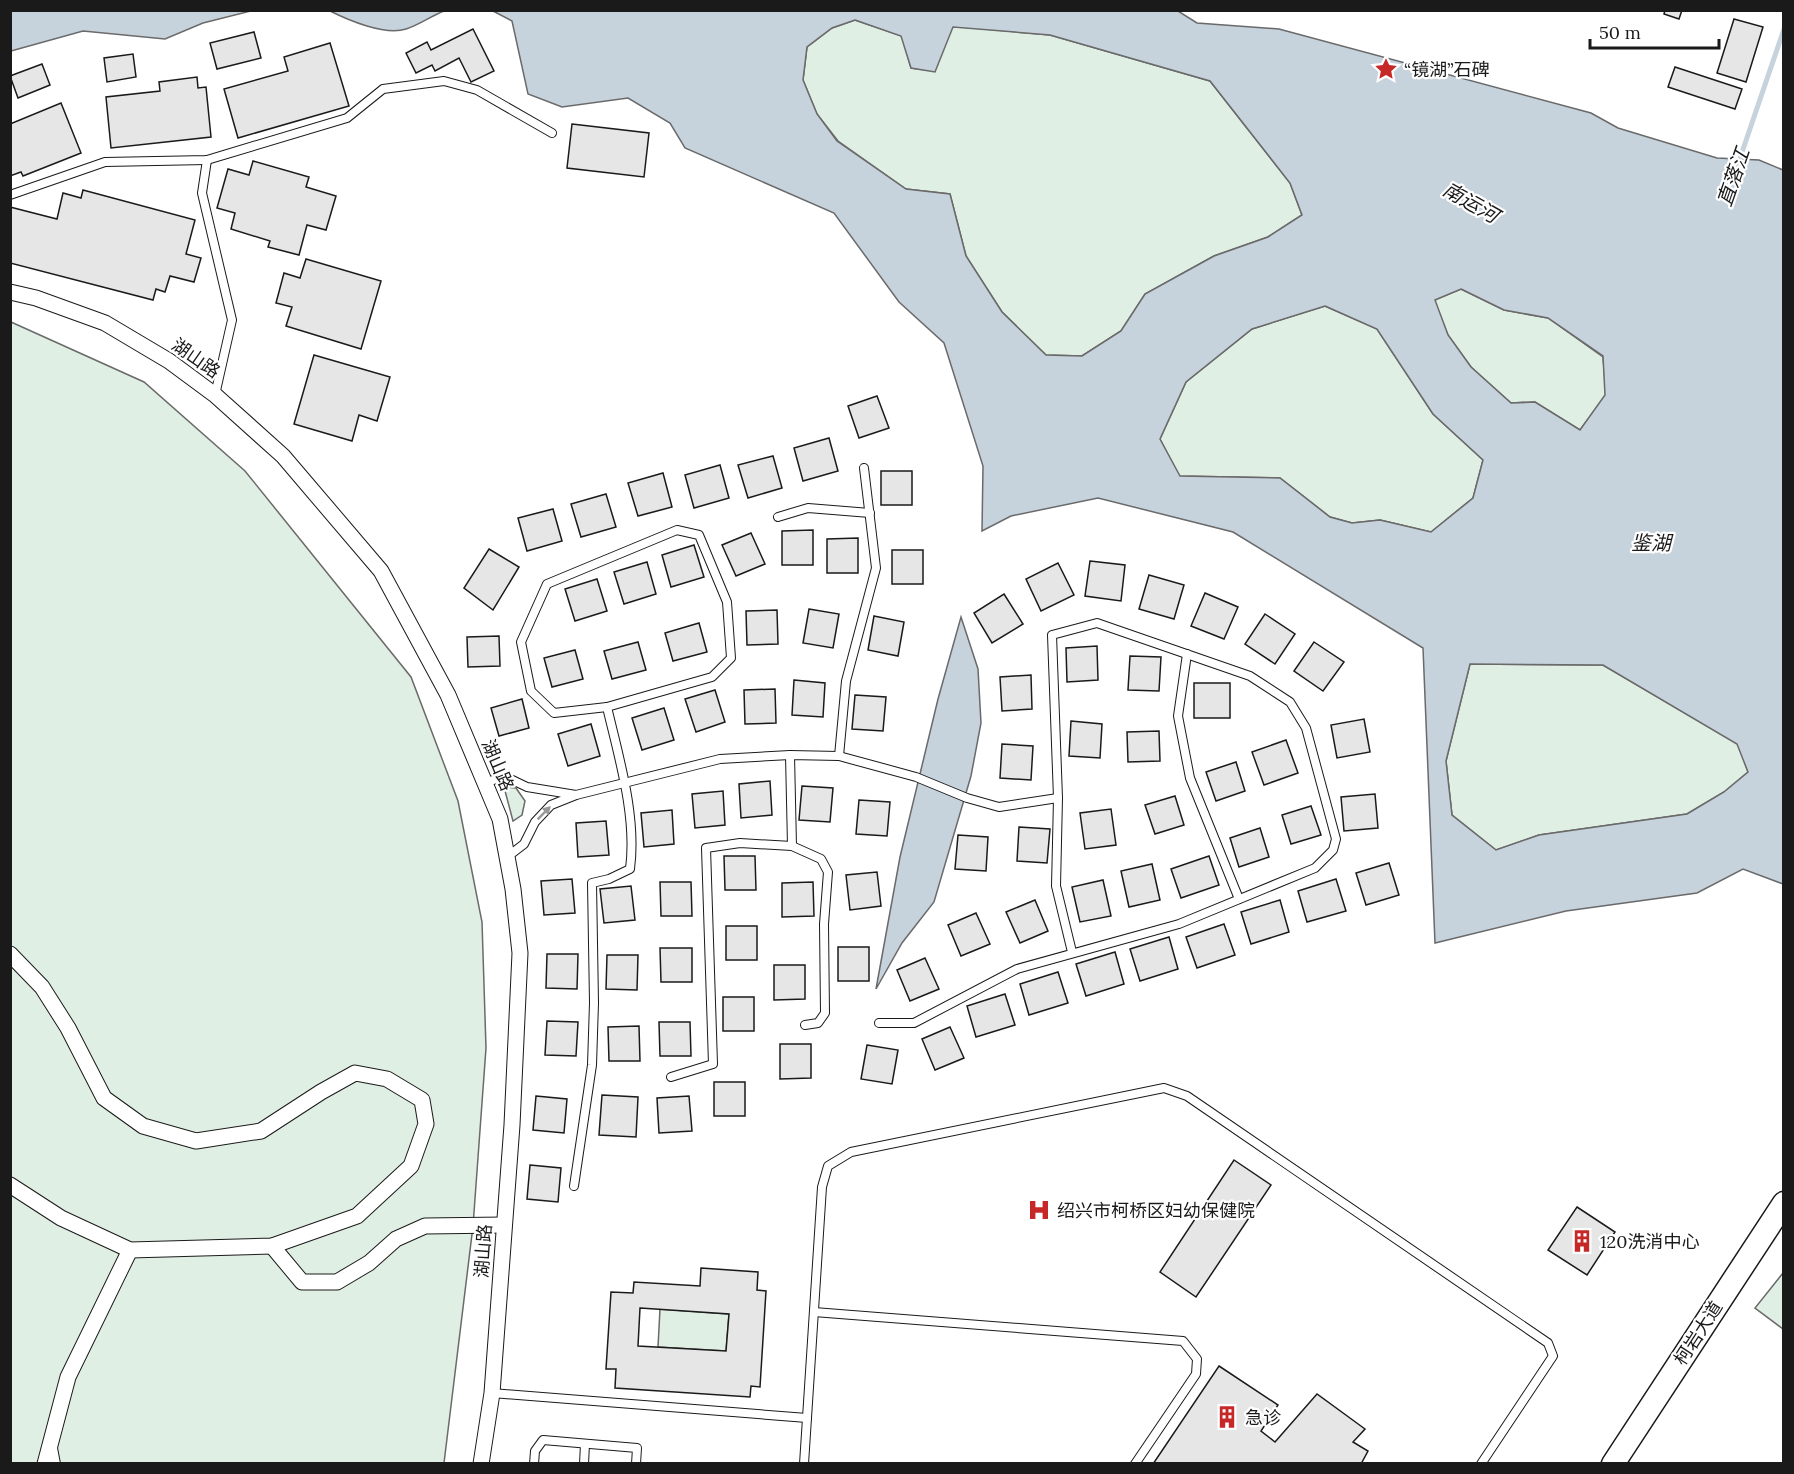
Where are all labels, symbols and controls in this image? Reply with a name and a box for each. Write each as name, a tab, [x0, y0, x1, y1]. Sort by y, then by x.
scale bar	[1590, 12, 1719, 50]
text: 50 m	[1599, 21, 1641, 44]
place icon: “镜湖”石碑	[1373, 56, 1399, 82]
place label: “镜湖”石碑	[1404, 58, 1489, 81]
water label: 直落江	[1711, 143, 1755, 209]
water label: 南运河	[1439, 176, 1507, 230]
street label: 湖山路	[167, 333, 225, 383]
water label: 鉴湖	[1631, 530, 1674, 555]
street label: 湖山路	[477, 736, 519, 794]
one-way arrow	[536, 807, 550, 821]
hospital icon: 绍兴市柯桥区妇幼保健院	[1026, 1197, 1052, 1223]
place label: 绍兴市柯桥区妇幼保健院	[1057, 1199, 1255, 1222]
street label: 湖山路	[470, 1223, 496, 1279]
building icon: 120洗消中心	[1569, 1228, 1595, 1254]
place label: 120洗消中心	[1600, 1230, 1699, 1253]
street label: 柯岩大道	[1669, 1297, 1727, 1369]
building icon: 急诊	[1214, 1404, 1240, 1430]
place label: 急诊	[1245, 1406, 1281, 1429]

